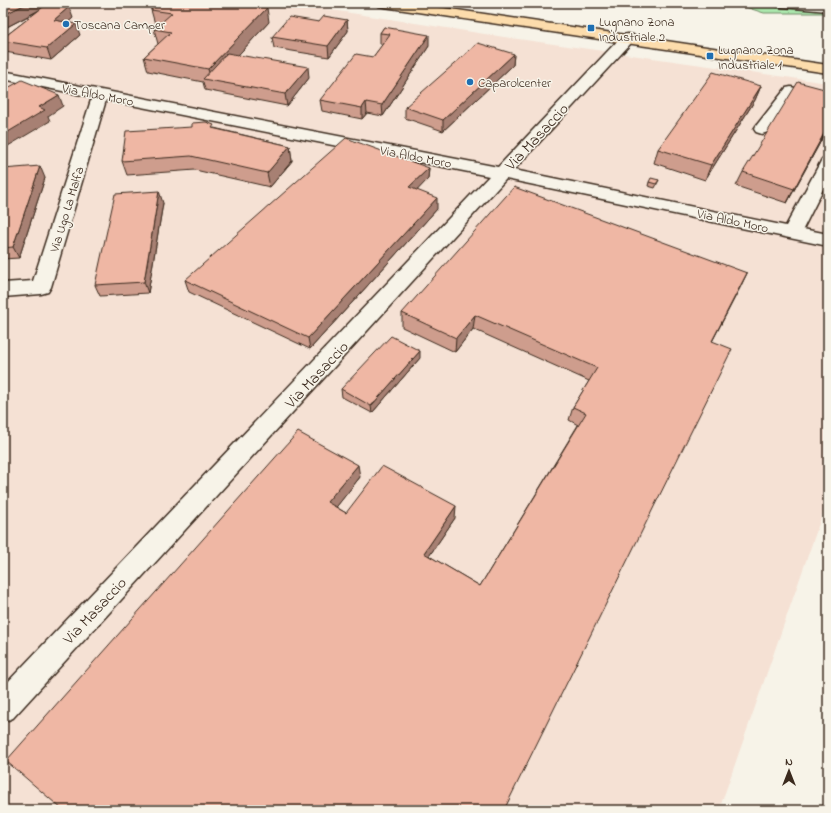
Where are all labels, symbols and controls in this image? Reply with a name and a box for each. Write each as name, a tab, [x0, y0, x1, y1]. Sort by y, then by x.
place label: Lugnano Zona Industriale 2	[599, 13, 674, 47]
place label: Toscana Camper	[74, 16, 166, 35]
marker: Toscana Camper	[61, 19, 71, 29]
marker: Lugnano Zona Industriale 2	[586, 23, 596, 33]
place label: Lugnano Zona Industriale 1	[718, 41, 793, 75]
marker: Lugnano Zona Industriale 1	[705, 51, 715, 61]
place label: Caparolcenter	[478, 74, 552, 93]
marker: Caparolcenter	[465, 77, 475, 87]
street label: Via Aldo Moro	[59, 79, 135, 112]
street label: Via Masaccio	[499, 98, 575, 177]
street label: Via Aldo Moro	[377, 141, 453, 174]
street label: Via Ugo La Malfa	[45, 164, 90, 256]
street label: Via Aldo Moro	[694, 204, 770, 238]
street label: Via Masaccio	[279, 336, 355, 415]
street label: Via Masaccio	[57, 572, 133, 651]
north arrow	[769, 751, 809, 791]
text: N	[785, 754, 793, 770]

